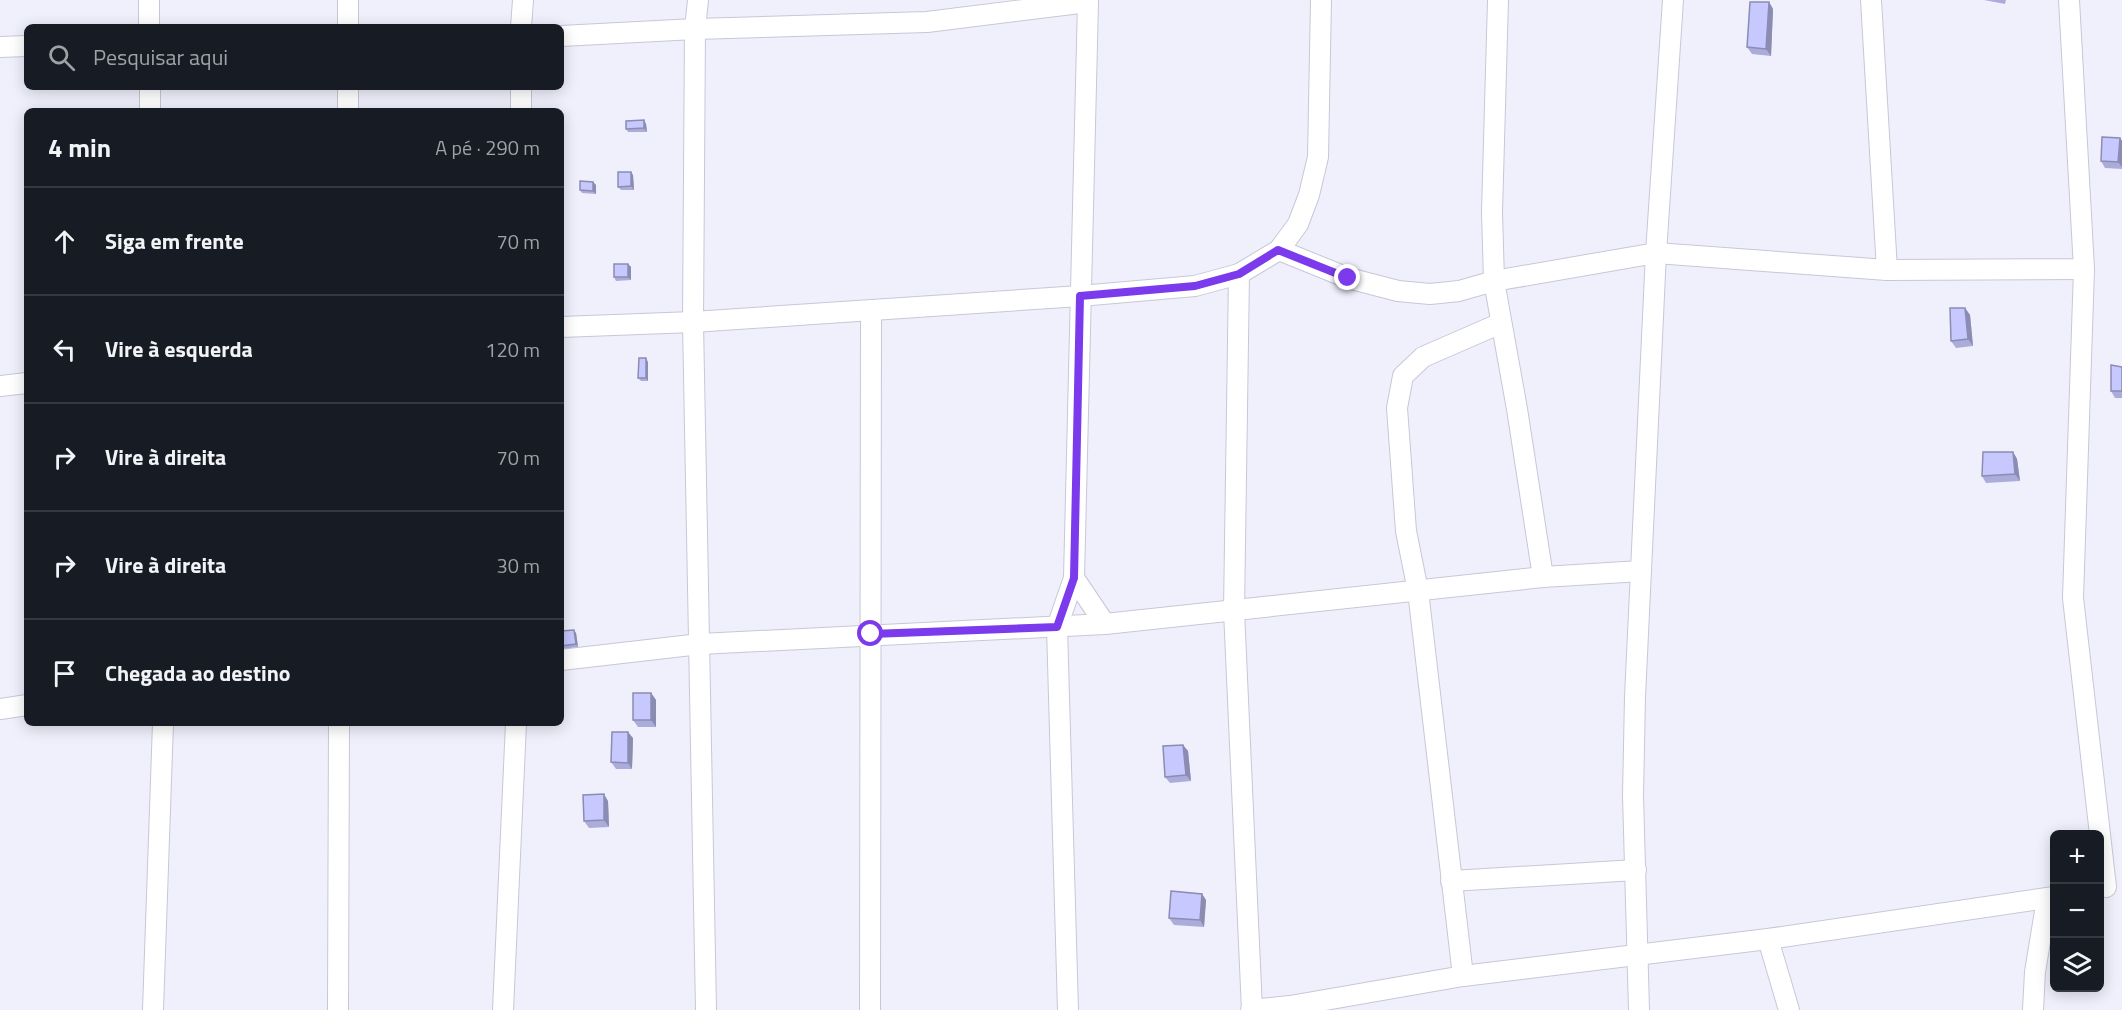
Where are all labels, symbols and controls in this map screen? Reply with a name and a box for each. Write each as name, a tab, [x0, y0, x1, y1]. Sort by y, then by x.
search box	[24, 24, 564, 90]
text: Pesquisar aqui	[93, 40, 228, 74]
icon: search	[45, 41, 78, 74]
text: 4 min	[48, 128, 111, 167]
text: A pé · 290 m	[435, 132, 540, 163]
text: Siga em frente	[105, 224, 244, 258]
icon: ahead	[48, 225, 81, 258]
text: 70 m	[496, 226, 540, 257]
route end	[1334, 264, 1360, 290]
text: Vire à esquerda	[105, 332, 253, 366]
icon: left	[48, 333, 81, 366]
text: 120 m	[485, 334, 540, 365]
text: Vire à direita	[105, 440, 226, 474]
icon: right	[48, 441, 81, 474]
text: 70 m	[496, 442, 540, 473]
text: Vire à direita	[105, 548, 226, 582]
icon: right	[48, 549, 81, 582]
text: 30 m	[496, 550, 540, 581]
route start	[857, 620, 883, 646]
text: Chegada ao destino	[105, 656, 291, 690]
icon: arrive	[48, 657, 81, 690]
map controls	[2050, 830, 2104, 992]
button: +	[2050, 830, 2104, 884]
button: −	[2050, 884, 2104, 938]
button: layers	[2050, 938, 2104, 992]

